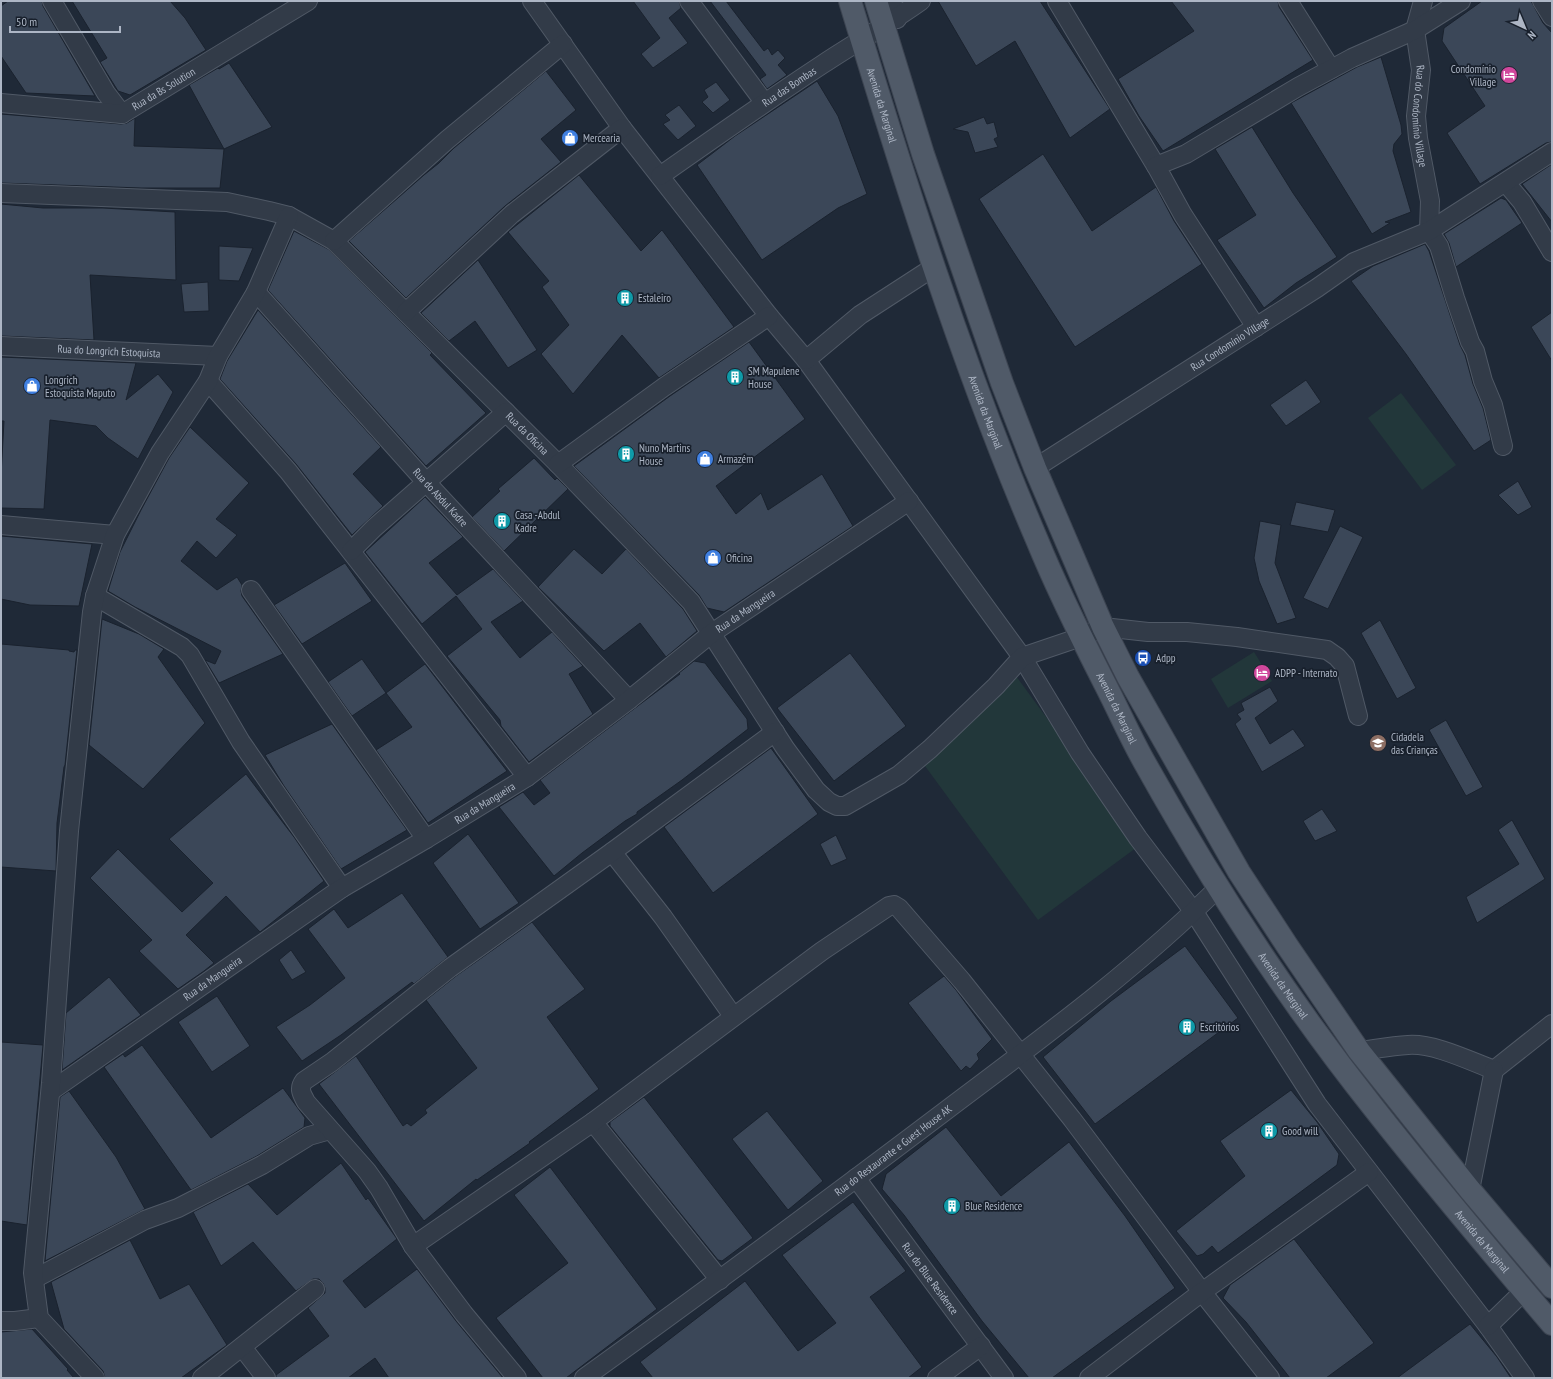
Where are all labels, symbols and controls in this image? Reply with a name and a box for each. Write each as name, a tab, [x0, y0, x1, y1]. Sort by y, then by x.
scale bar	[10, 8, 120, 34]
north arrow	[1505, 8, 1545, 48]
text: 50 m	[16, 14, 37, 29]
text: N	[1525, 28, 1539, 42]
place label: Condomínio Village	[1451, 62, 1496, 89]
street label: Rua das Bombas	[759, 63, 819, 110]
street label: Rua da Bs Solution	[129, 64, 198, 113]
street label: Rua do Condomínio Village	[1409, 64, 1430, 169]
hotel icon: Condomínio Village	[1499, 65, 1519, 85]
street label: Avenida da Marginal	[864, 66, 900, 145]
shop icon: Mercearia	[560, 128, 580, 148]
place label: Mercearia	[583, 131, 620, 145]
building icon: Estaleiro	[615, 288, 635, 308]
place label: Estaleiro	[638, 291, 671, 305]
street label: Rua Condomínio Village	[1188, 313, 1272, 374]
street label: Rua do Longrich Estoquista	[57, 342, 161, 360]
place label: SM Mapulene House	[748, 364, 800, 391]
building icon: SM Mapulene House	[725, 367, 745, 387]
place label: Longrich Estoquista Maputo	[45, 373, 115, 400]
street label: Avenida da Marginal	[966, 373, 1006, 451]
shop icon: Longrich Estoquista Maputo	[22, 376, 42, 396]
street label: Rua da Oficina	[503, 409, 552, 458]
place label: Nuno Martins House	[639, 441, 691, 468]
building icon: Nuno Martins House	[616, 444, 636, 464]
shop icon: Armazém	[695, 449, 715, 469]
place label: Armazém	[718, 452, 753, 466]
street label: Rua do Abdul Kadre	[410, 465, 471, 530]
place label: Casa -Abdul Kadre	[515, 508, 560, 535]
building icon: Casa -Abdul Kadre	[492, 511, 512, 531]
shop icon: Oficina	[703, 548, 723, 568]
place label: Oficina	[726, 551, 752, 565]
street label: Rua da Mangueira	[713, 586, 778, 636]
bus stop icon: Adpp	[1133, 648, 1153, 668]
place label: Adpp	[1156, 651, 1176, 665]
hotel icon: ADPP - Internato	[1252, 663, 1272, 683]
place label: ADPP - Internato	[1275, 666, 1338, 680]
street label: Avenida da Marginal	[1093, 670, 1140, 746]
place label: Cidadela das Crianças	[1391, 730, 1438, 757]
school or university icon: Cidadela das Crianças	[1368, 733, 1388, 753]
street label: Rua da Mangueira	[452, 779, 518, 827]
street label: Avenida da Marginal	[1256, 950, 1311, 1022]
street label: Rua da Mangueira	[180, 953, 245, 1004]
building icon: Escritórios	[1177, 1017, 1197, 1037]
place label: Escritórios	[1200, 1020, 1240, 1034]
street label: Rua do Restaurante e Guest House AK	[832, 1101, 955, 1199]
building icon: Good will	[1259, 1121, 1279, 1141]
place label: Good will	[1282, 1124, 1318, 1138]
building icon: Blue Residence	[942, 1196, 962, 1216]
place label: Blue Residence	[965, 1199, 1023, 1213]
street label: Avenida da Marginal	[1452, 1207, 1513, 1276]
street label: Rua do Blue Residence	[899, 1240, 962, 1318]

